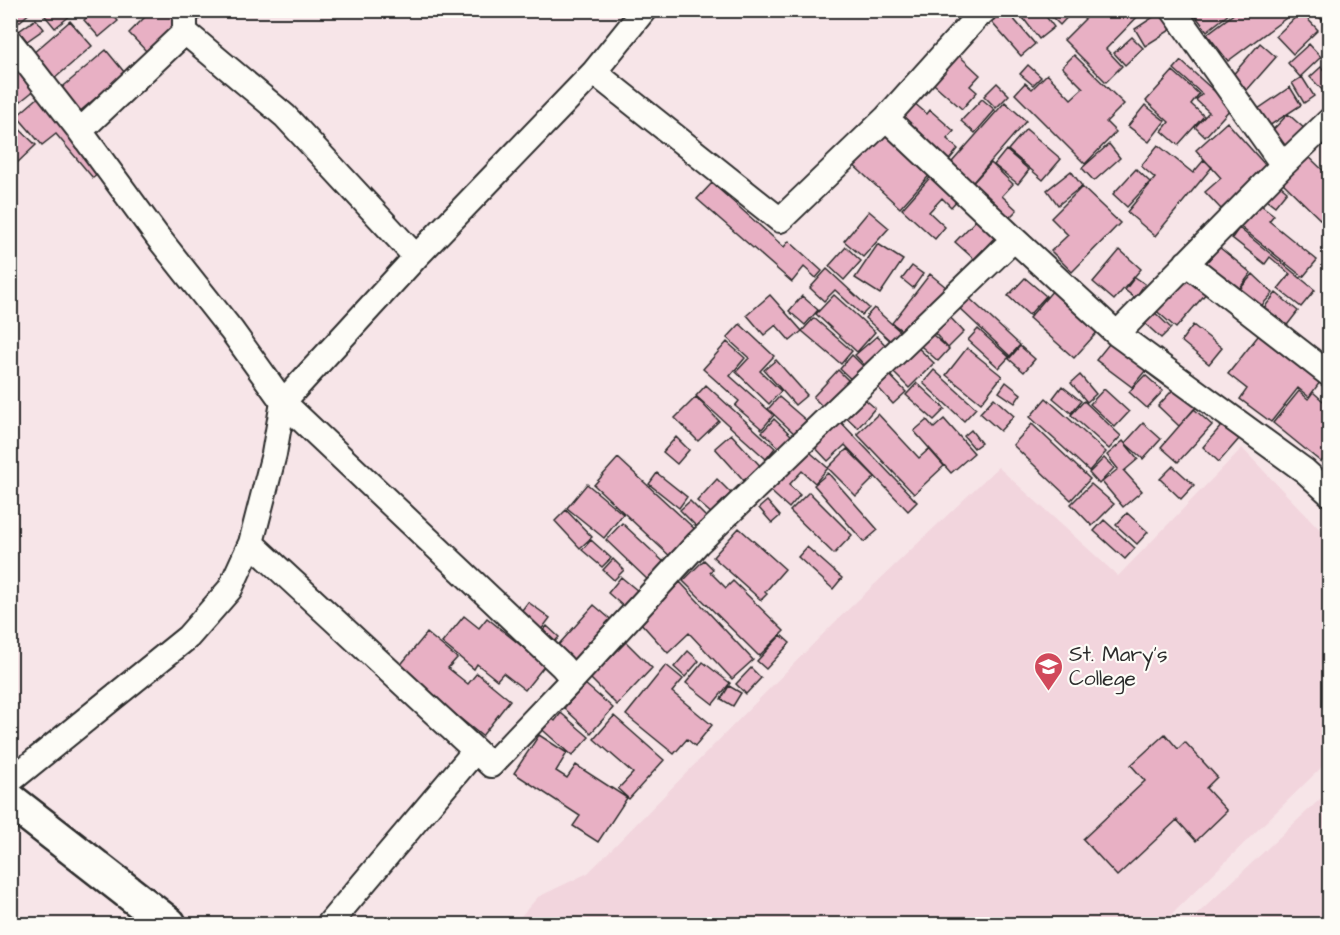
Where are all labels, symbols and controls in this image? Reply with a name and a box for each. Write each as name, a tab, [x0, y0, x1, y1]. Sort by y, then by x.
place label: St. Mary's College	[1069, 640, 1167, 695]
school or university icon: St. Mary's College	[1032, 650, 1064, 692]

